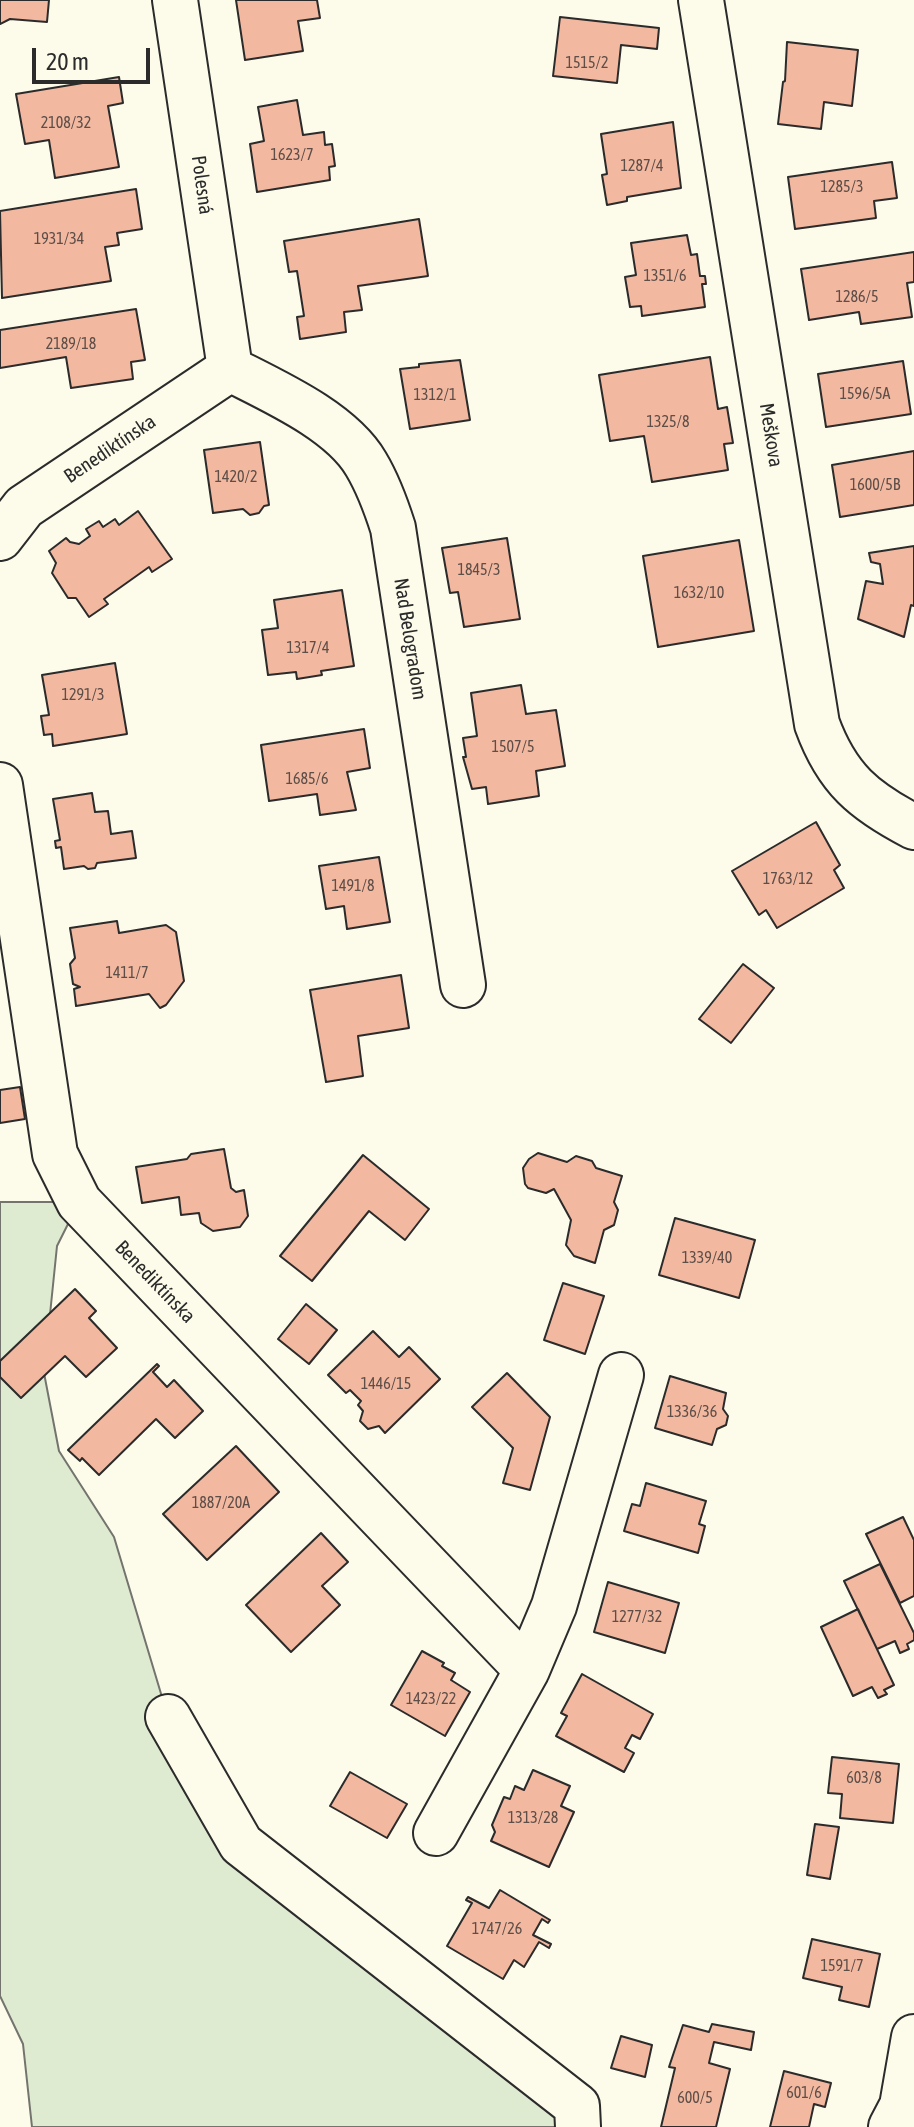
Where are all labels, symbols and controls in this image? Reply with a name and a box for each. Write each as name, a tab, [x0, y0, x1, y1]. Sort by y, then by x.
scale bar	[36, 32, 154, 82]
text: 20 m	[46, 48, 89, 75]
house number: 1515/2	[565, 53, 609, 73]
house number: 2108/32	[41, 113, 91, 133]
house number: 1623/7	[270, 145, 314, 165]
street label: Polesná	[186, 154, 218, 216]
house number: 1287/4	[620, 156, 664, 176]
house number: 1285/3	[820, 177, 864, 197]
house number: 1931/34	[34, 229, 84, 249]
house number: 1351/6	[643, 266, 687, 286]
house number: 1286/5	[835, 287, 879, 307]
house number: 2189/18	[46, 334, 96, 354]
house number: 1596/5A	[840, 384, 890, 404]
house number: 1312/1	[413, 385, 457, 405]
street label: Meškova	[754, 401, 788, 469]
street label: Benediktínska	[60, 410, 160, 488]
house number: 1325/8	[646, 412, 690, 432]
house number: 1420/2	[214, 467, 258, 487]
house number: 1600/5B	[850, 475, 900, 495]
house number: 1845/3	[457, 560, 501, 580]
street label: Nad Belogradom	[389, 576, 431, 702]
house number: 1632/10	[674, 583, 724, 603]
house number: 1317/4	[286, 638, 330, 658]
house number: 1291/3	[61, 685, 105, 705]
house number: 1507/5	[491, 737, 535, 757]
house number: 1685/6	[285, 769, 329, 789]
house number: 1763/12	[763, 869, 813, 889]
house number: 1491/8	[331, 876, 375, 896]
house number: 1411/7	[105, 963, 149, 983]
street label: Benediktínska	[110, 1236, 200, 1328]
house number: 1339/40	[682, 1248, 732, 1268]
house number: 1446/15	[361, 1374, 411, 1394]
house number: 1336/36	[667, 1402, 717, 1422]
house number: 1887/20A	[192, 1493, 250, 1513]
house number: 1277/32	[612, 1607, 662, 1627]
house number: 1423/22	[406, 1689, 456, 1709]
house number: 603/8	[846, 1768, 882, 1788]
house number: 1313/28	[508, 1808, 558, 1828]
house number: 1747/26	[472, 1919, 522, 1939]
house number: 1591/7	[820, 1956, 864, 1976]
house number: 601/6	[786, 2083, 822, 2103]
house number: 600/5	[677, 2088, 713, 2108]

